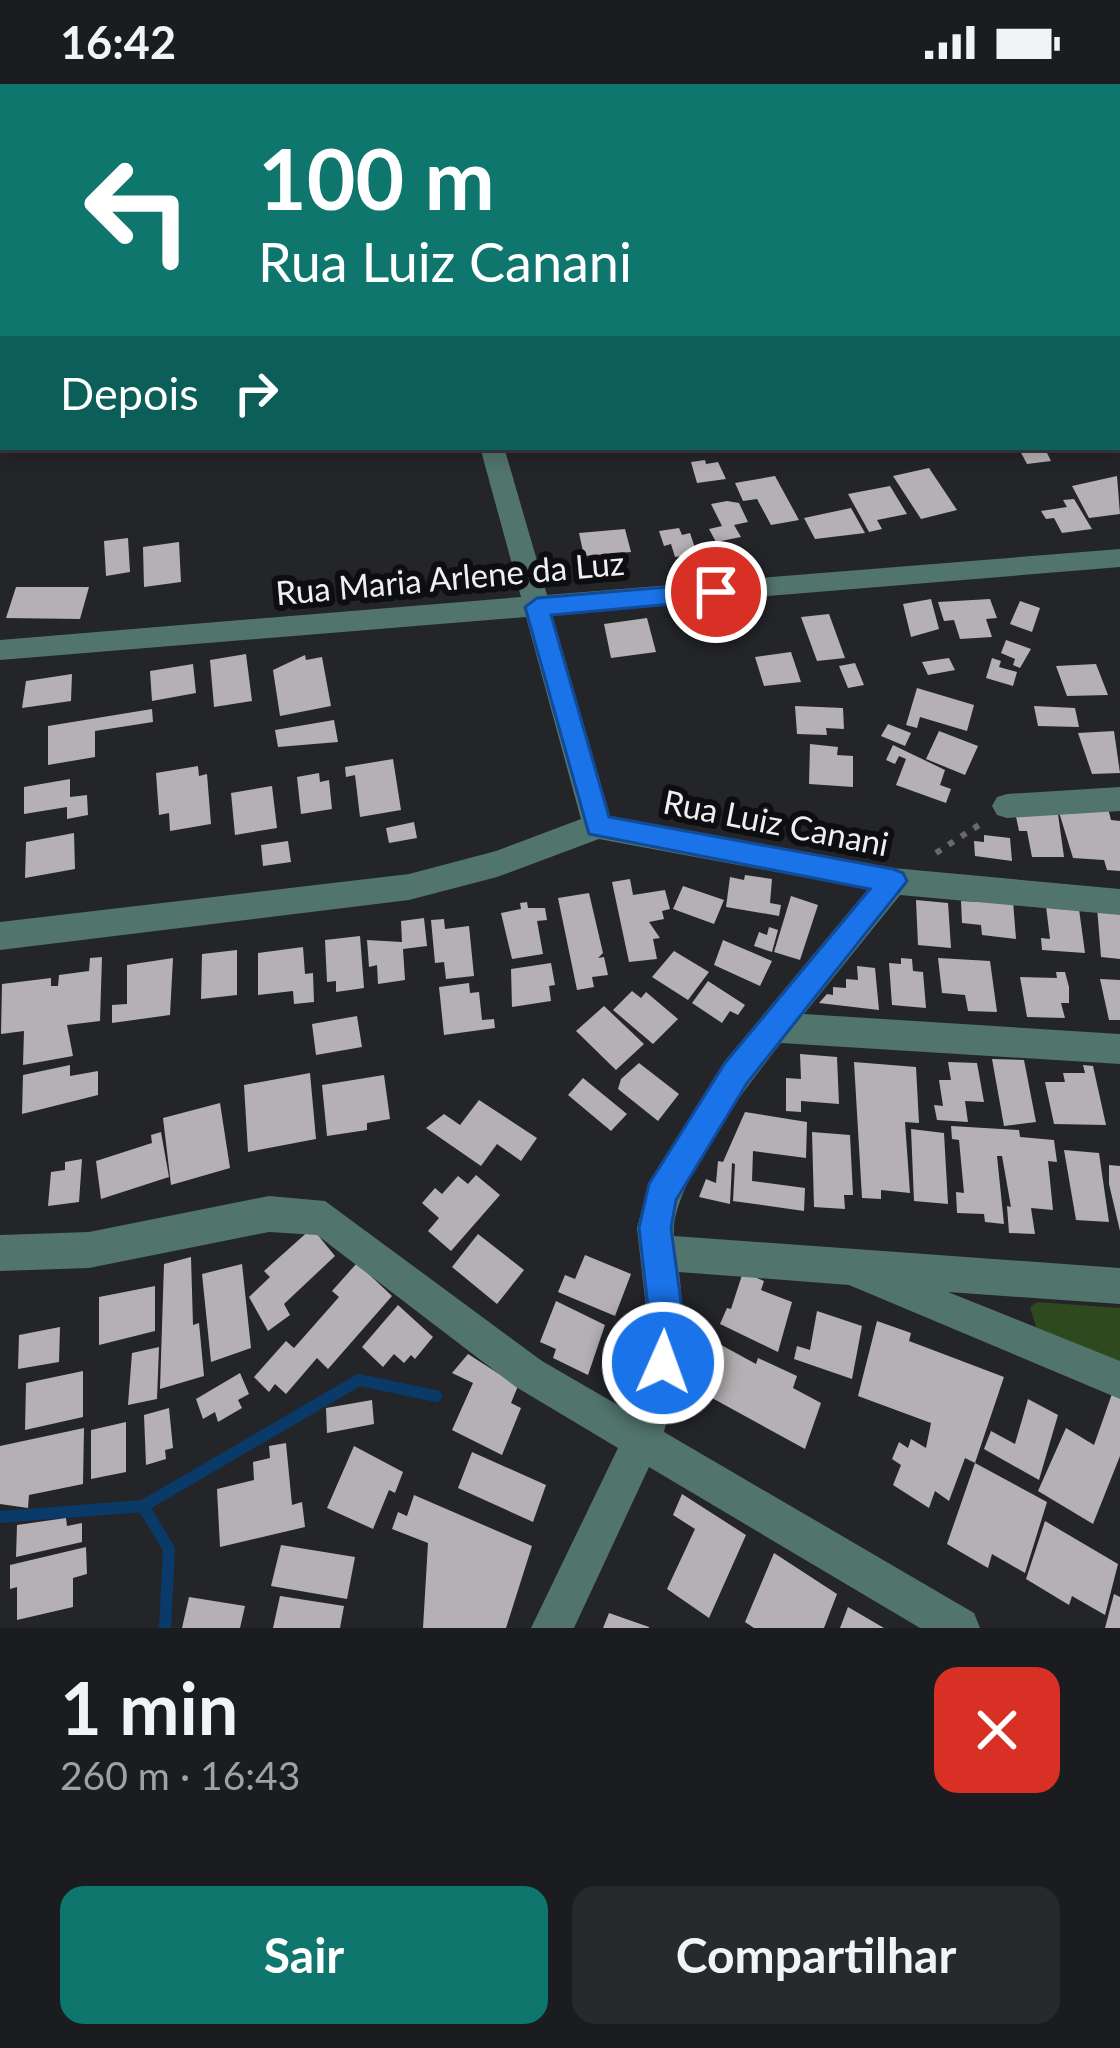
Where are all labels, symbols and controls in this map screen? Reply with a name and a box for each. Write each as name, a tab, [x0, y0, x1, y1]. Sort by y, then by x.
text: 16:42	[60, 15, 176, 69]
text: 100 m	[258, 127, 495, 228]
icon: left	[60, 132, 216, 288]
text: Rua Luiz Canani	[258, 229, 632, 294]
icon: right	[223, 360, 289, 426]
text: Depois	[60, 366, 199, 420]
pin	[665, 541, 767, 643]
street label: Rua Maria Arlene da Luz	[274, 542, 626, 612]
icon: arrive	[683, 559, 749, 625]
street label: Rua Luiz Canani	[660, 781, 892, 863]
position arrow	[600, 1300, 726, 1426]
text: 1 min	[60, 1664, 238, 1750]
button: close	[934, 1667, 1060, 1793]
text: 260 m · 16:43	[60, 1752, 300, 1798]
button: Sair	[60, 1886, 548, 2024]
button: Compartilhar	[572, 1886, 1060, 2024]

